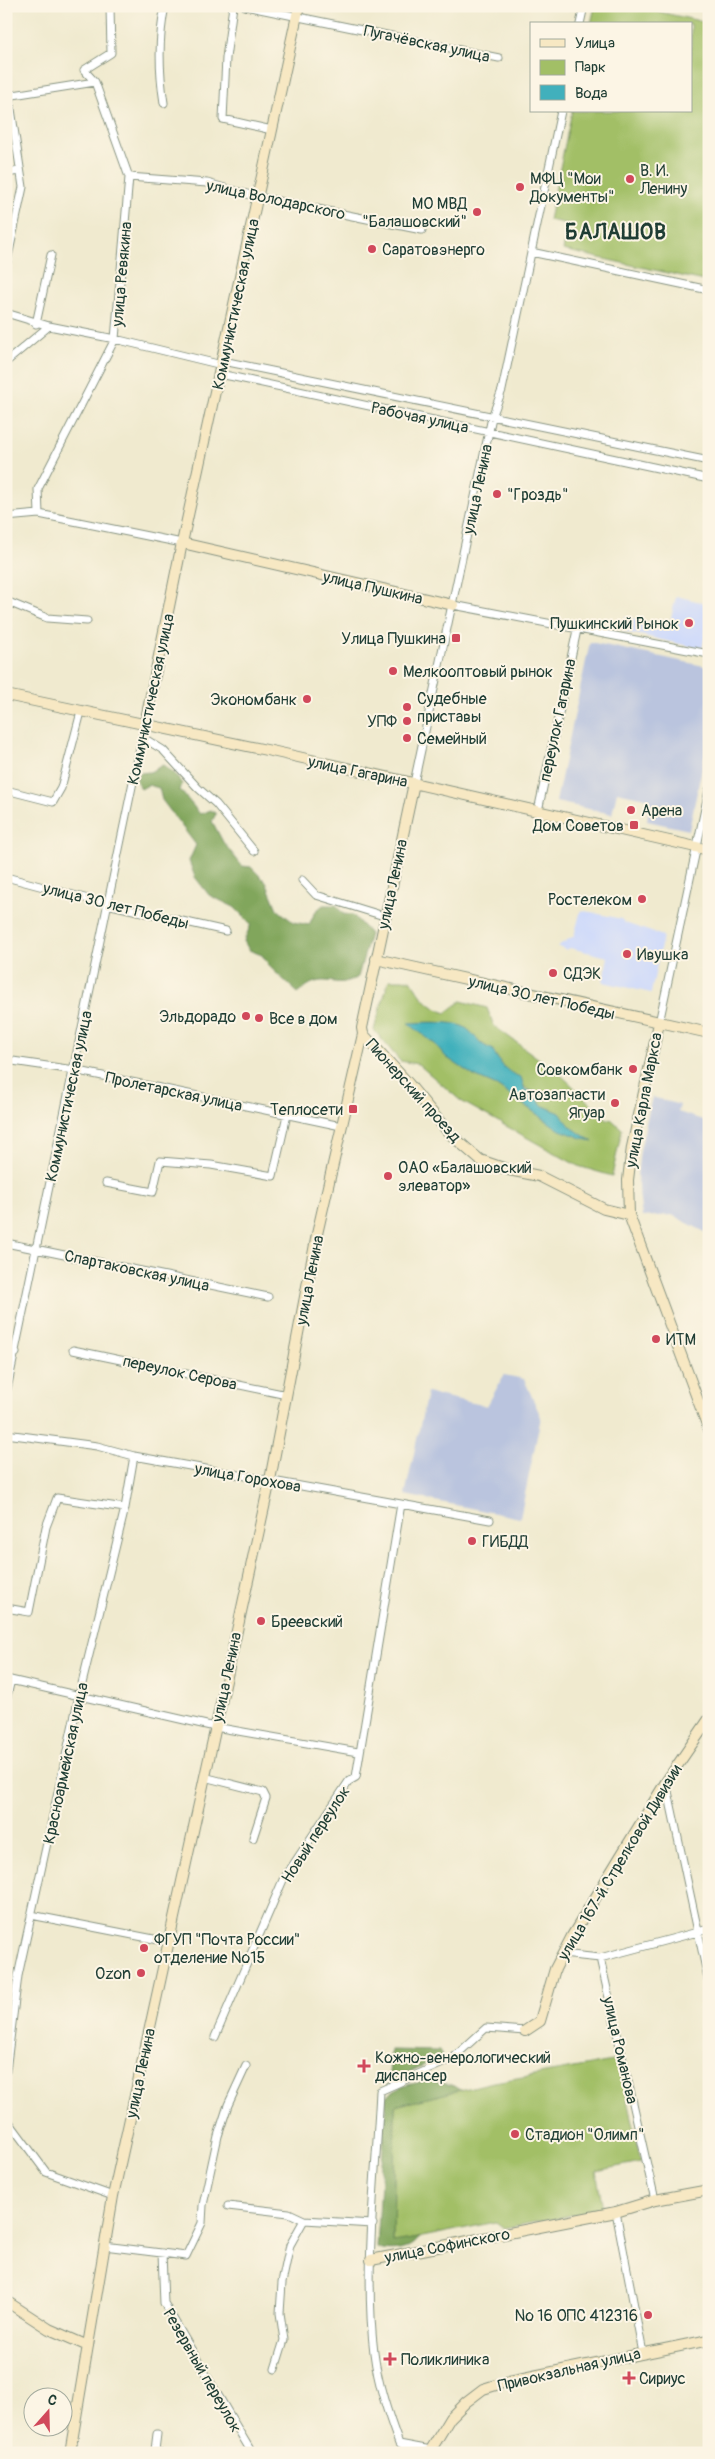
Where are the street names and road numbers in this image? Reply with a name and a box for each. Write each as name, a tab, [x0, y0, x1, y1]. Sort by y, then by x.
street label: Пугачёвская улица	[362, 21, 492, 67]
street label: улица Володарского	[203, 175, 348, 225]
street label: Коммунистическая улица	[208, 217, 264, 392]
street label: улица Ревякина	[107, 221, 137, 328]
street label: Рабочая улица	[369, 398, 470, 438]
street label: улица Ленина	[458, 442, 497, 537]
street label: улица Пушкина	[320, 567, 425, 609]
street label: Коммунистическая улица	[123, 612, 179, 787]
street label: переулок Гагарина	[535, 657, 581, 783]
street label: улица Гагарина	[305, 751, 409, 792]
street label: улица Ленина	[373, 837, 412, 932]
street label: улица 30 лет Победы	[40, 878, 191, 934]
street label: улица 30 лет Победы	[466, 971, 617, 1025]
street label: Коммунистическая улица	[41, 1009, 97, 1184]
street label: улица Карла Маркса	[621, 1031, 667, 1170]
street label: Пионерский проезд	[361, 1035, 465, 1147]
street label: Пролетарская улица	[103, 1068, 244, 1116]
street label: улица Ленина	[291, 1233, 329, 1328]
street label: Спартаковская улица	[62, 1246, 211, 1296]
street label: переулок Серова	[121, 1351, 239, 1395]
street label: улица Горохова	[192, 1459, 303, 1497]
street label: улица Ленина	[207, 1630, 246, 1725]
street label: Красноармейская улица	[39, 1681, 93, 1846]
street label: улица 167-й Стрелковой Дивизии	[553, 1761, 686, 1965]
street label: Новый переулок	[277, 1782, 355, 1887]
street label: улица Романова	[598, 1994, 642, 2106]
street label: улица Ленина	[121, 2026, 160, 2121]
street label: улица Софинского	[382, 2224, 512, 2268]
street label: Резервный переулок	[159, 2305, 246, 2436]
street label: Привокзальная улица	[496, 2344, 643, 2396]

